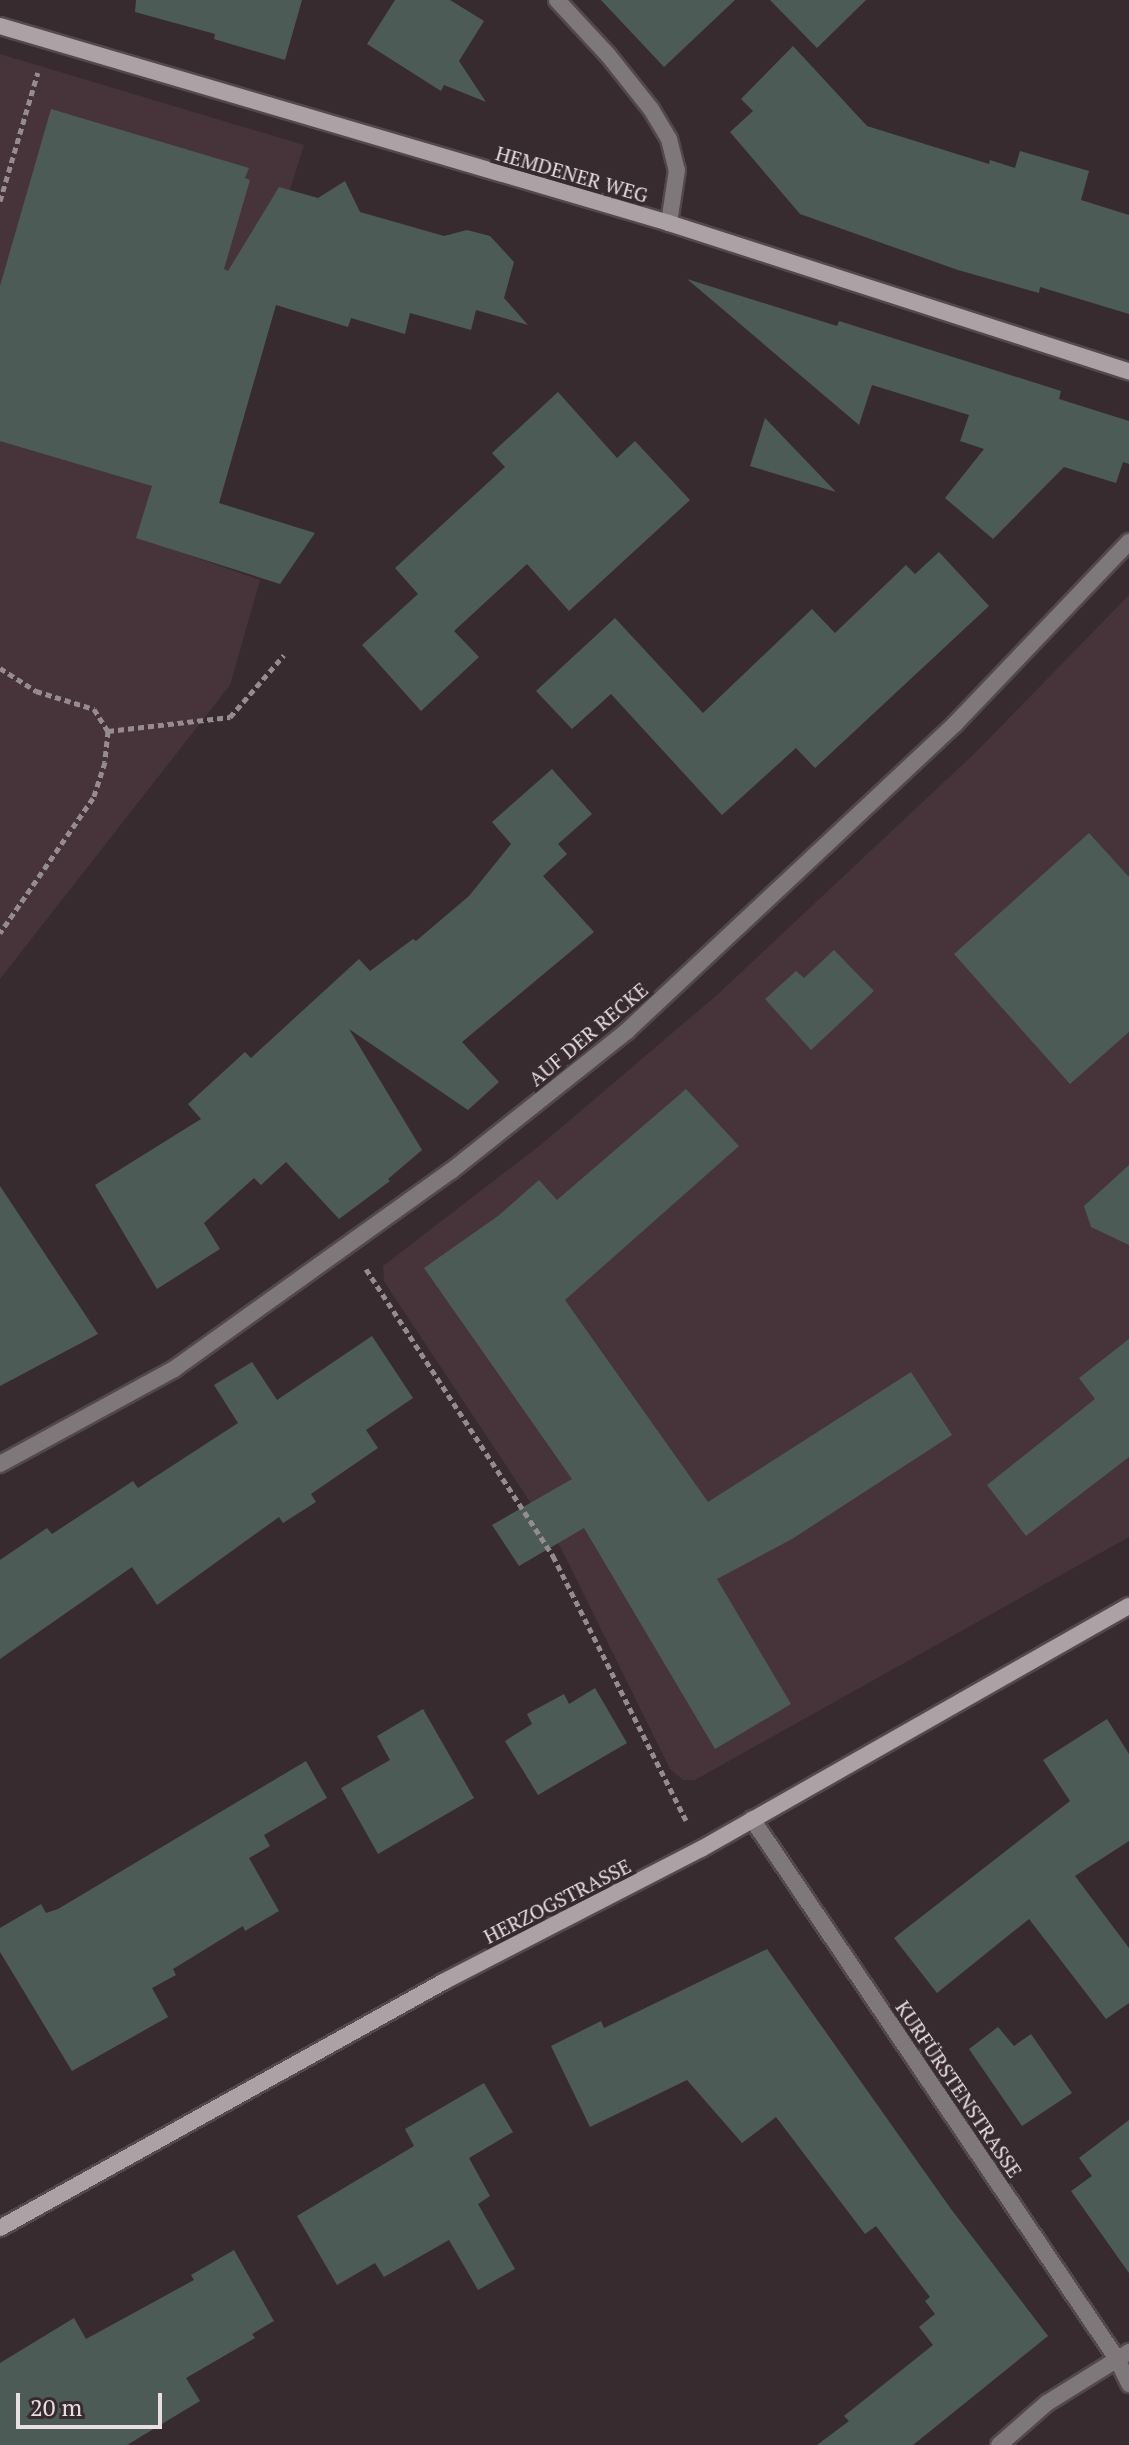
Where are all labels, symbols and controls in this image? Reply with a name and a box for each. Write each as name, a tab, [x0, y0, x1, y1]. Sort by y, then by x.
street label: HEMDENER WEG	[493, 141, 651, 207]
street label: AUF DER RECKE	[524, 977, 652, 1091]
street label: HERZOGSTRASSE	[479, 1854, 635, 1948]
street label: KURFÜRSTENSTRASSE	[891, 1996, 1027, 2182]
scale bar	[20, 2377, 166, 2427]
text: 20 m	[30, 2391, 82, 2423]

